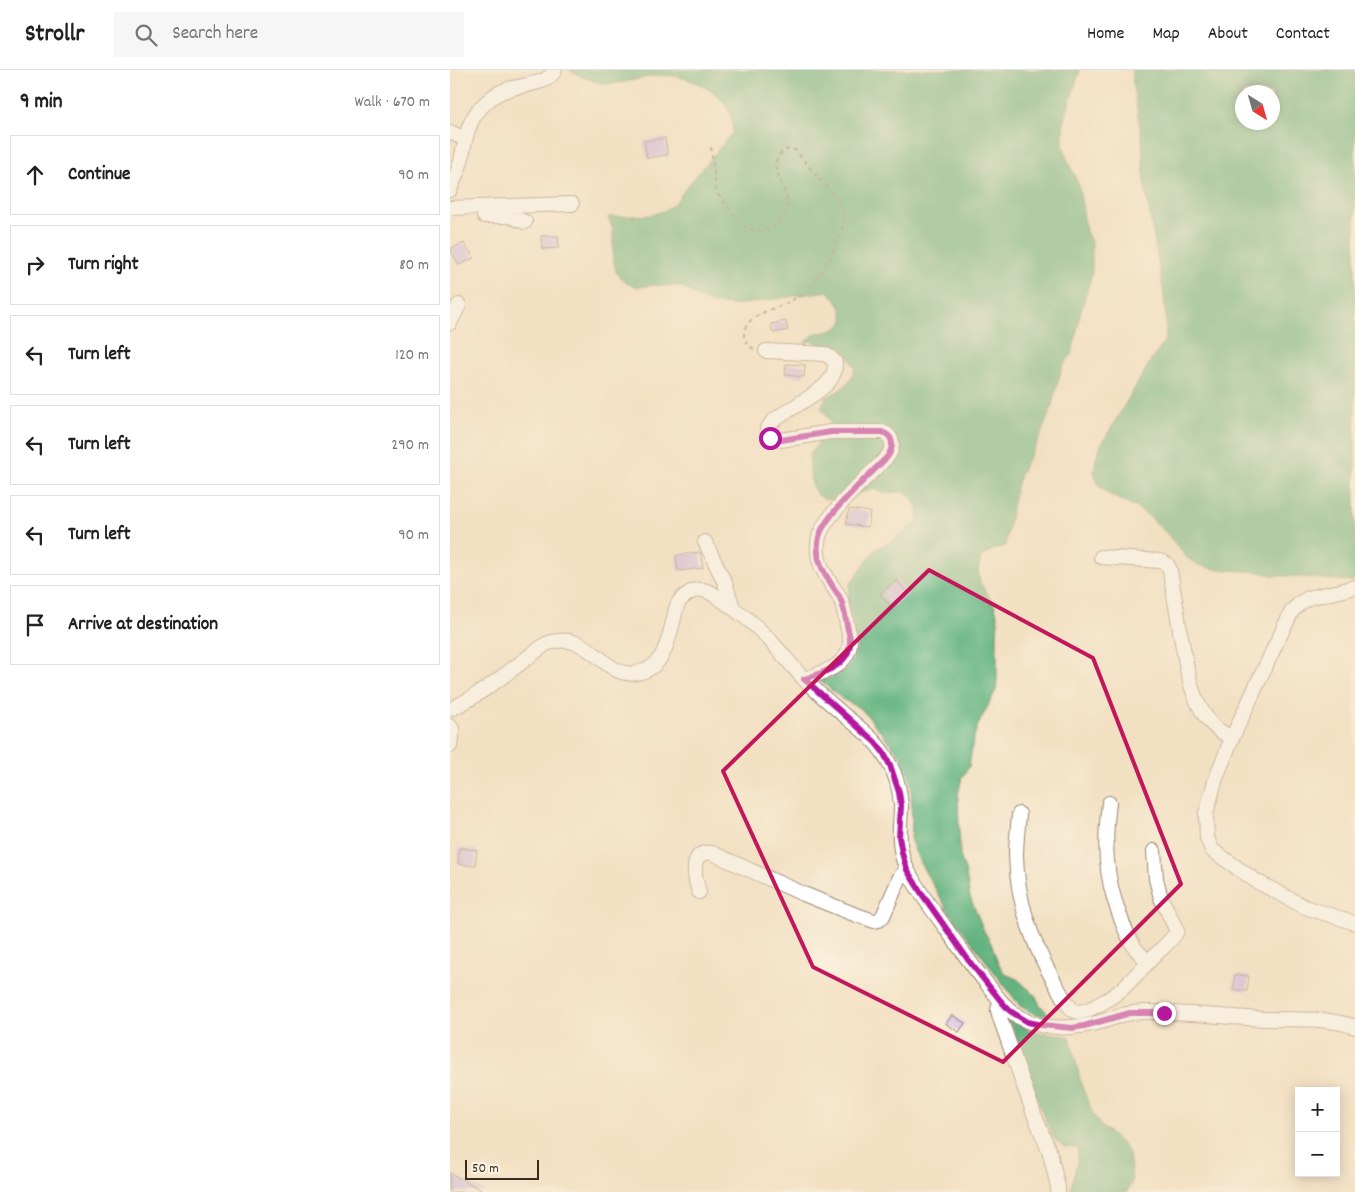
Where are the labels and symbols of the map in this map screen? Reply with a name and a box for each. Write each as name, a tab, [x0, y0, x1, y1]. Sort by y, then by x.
north arrow	[1235, 85, 1280, 130]
route start	[759, 427, 782, 450]
route end	[1153, 1002, 1176, 1025]
scale bar	[465, 1157, 539, 1180]

